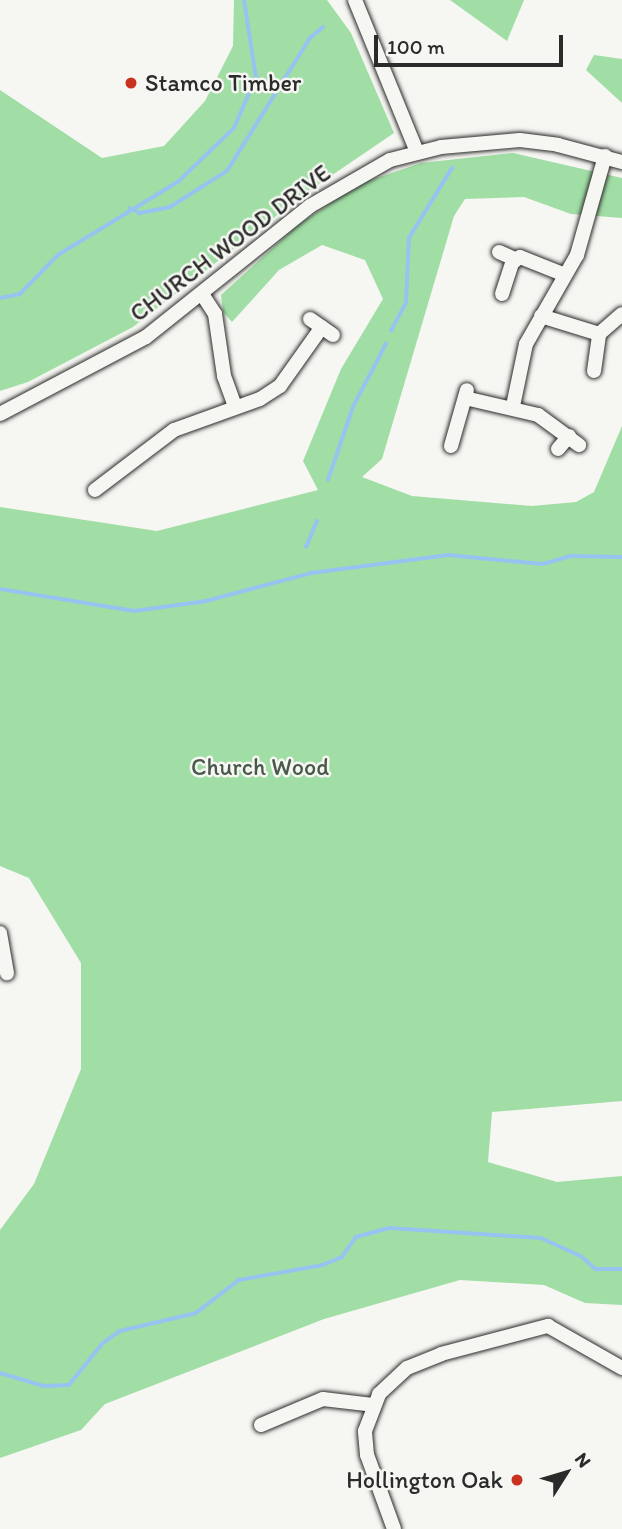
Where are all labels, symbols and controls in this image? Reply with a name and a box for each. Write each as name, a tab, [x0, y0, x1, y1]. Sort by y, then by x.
scale bar	[377, 21, 566, 65]
text: 100 m	[387, 34, 445, 59]
place label: Stamco Timber	[145, 69, 301, 97]
marker: Stamco Timber	[123, 75, 139, 91]
street label: CHURCH WOOD DRIVE	[124, 158, 336, 328]
park label: Church Wood	[191, 753, 329, 781]
north arrow	[531, 1438, 601, 1508]
text: N	[570, 1448, 596, 1472]
place label: Hollington Oak	[346, 1466, 503, 1494]
marker: Hollington Oak	[509, 1472, 525, 1488]

